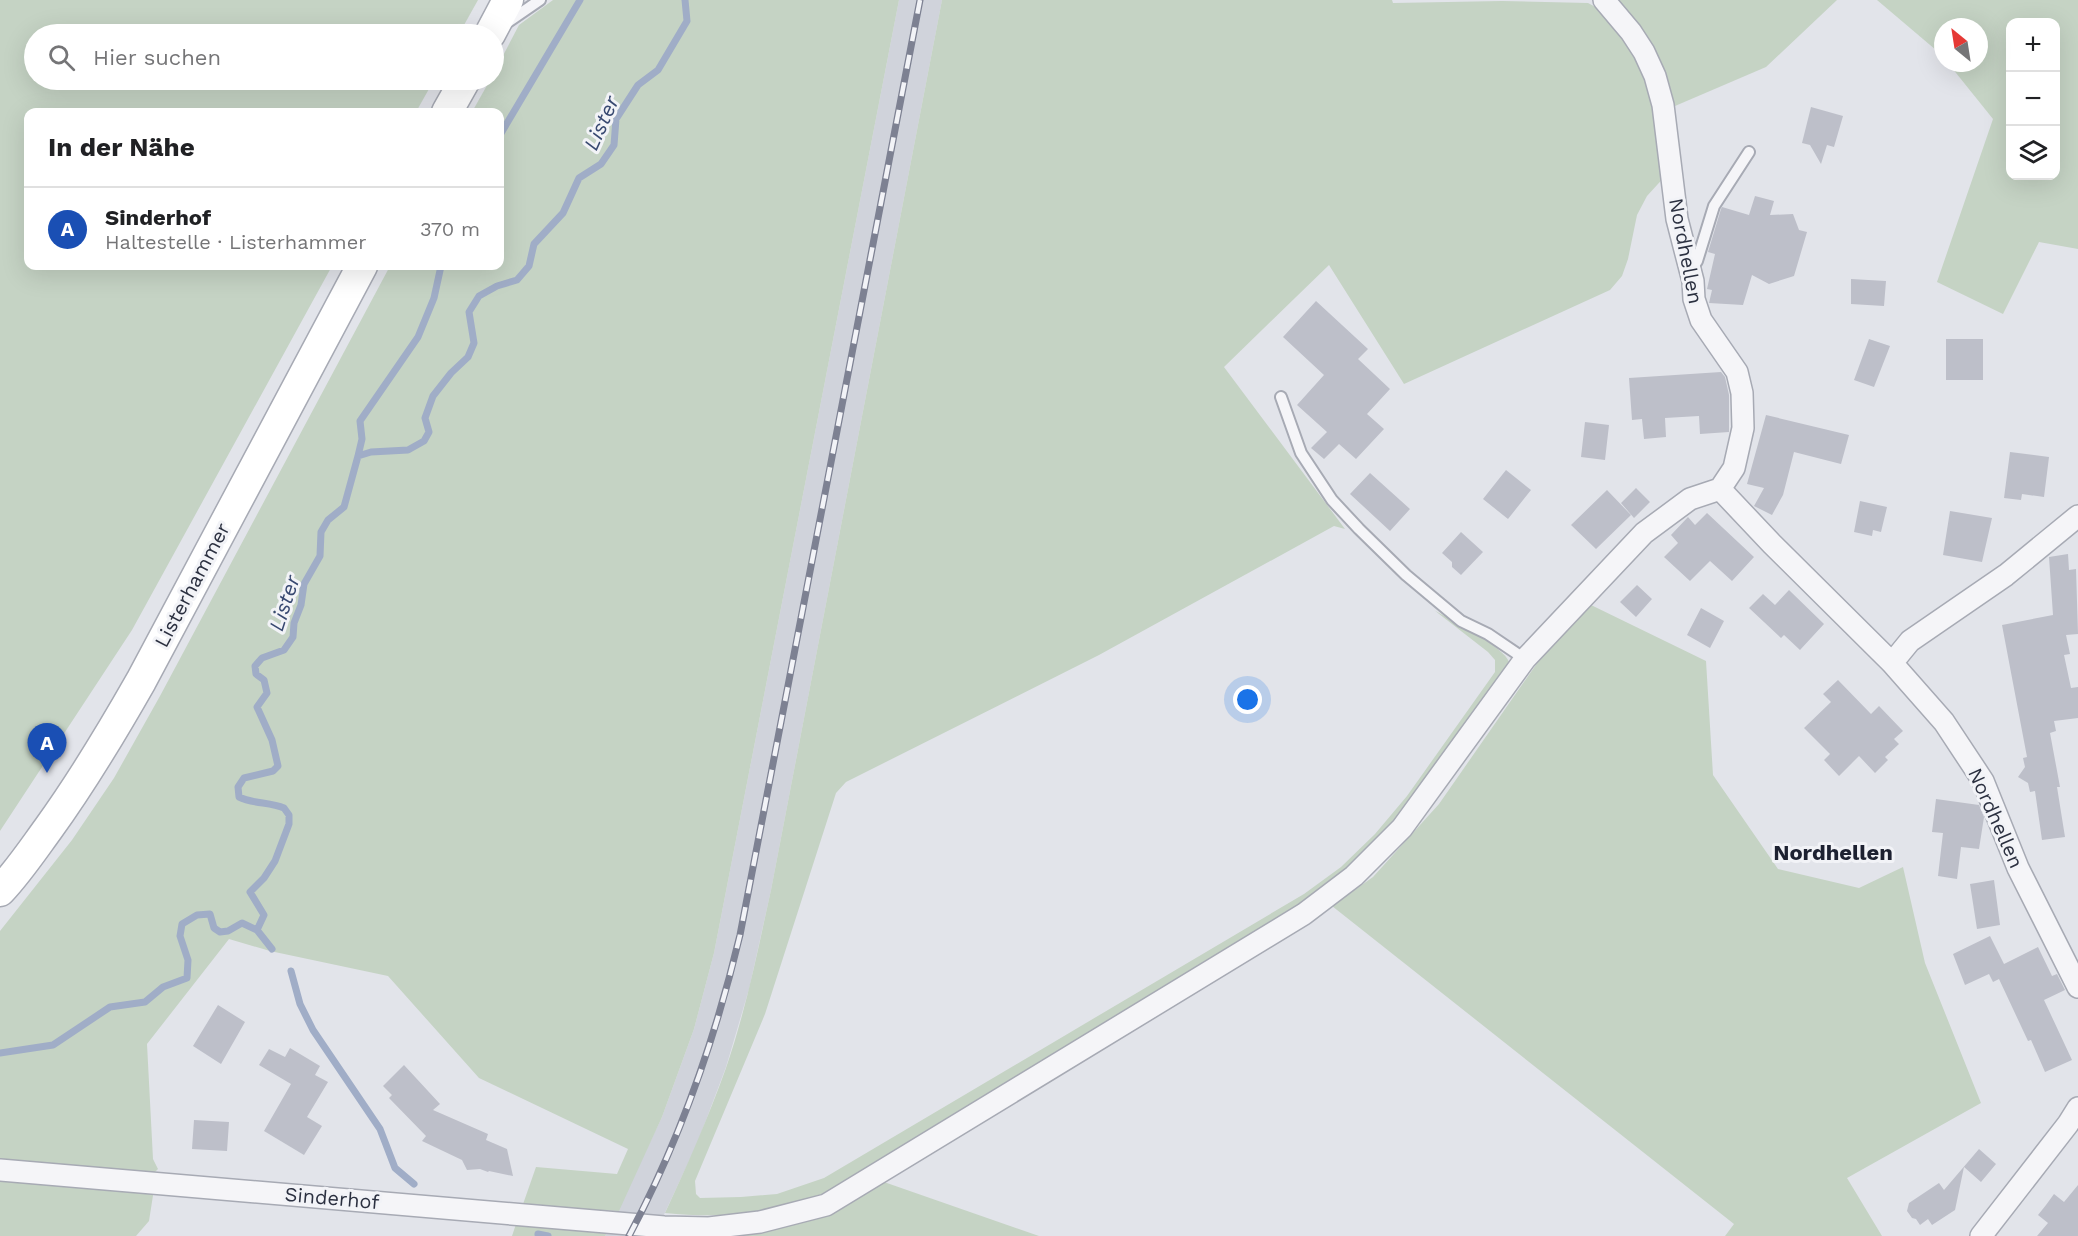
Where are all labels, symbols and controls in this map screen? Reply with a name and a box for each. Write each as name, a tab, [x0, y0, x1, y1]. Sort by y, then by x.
north arrow	[1934, 18, 1988, 72]
map controls	[2006, 18, 2060, 180]
button: +	[2006, 18, 2060, 72]
search box	[24, 24, 504, 90]
icon: search	[45, 41, 78, 74]
text: Hier suchen	[93, 45, 221, 70]
button: −	[2006, 72, 2060, 126]
water label: Lister	[578, 91, 624, 154]
button: layers	[2006, 126, 2060, 180]
text: In der Nähe	[48, 132, 195, 162]
street label: Nordhellen	[1664, 196, 1708, 306]
text: Sinderhof	[105, 205, 211, 230]
text: A	[61, 217, 74, 241]
text: 370 m	[420, 217, 480, 241]
text: Haltestelle · Listerhammer	[105, 230, 366, 254]
street label: Listerhammer	[149, 519, 235, 651]
water label: Lister	[263, 571, 305, 634]
your location	[1233, 685, 1262, 714]
pin: A	[28, 724, 66, 773]
street label: Nordhellen	[1963, 764, 2029, 872]
district label: Nordhellen	[1773, 840, 1893, 865]
street label: Sinderhof	[284, 1182, 380, 1214]

